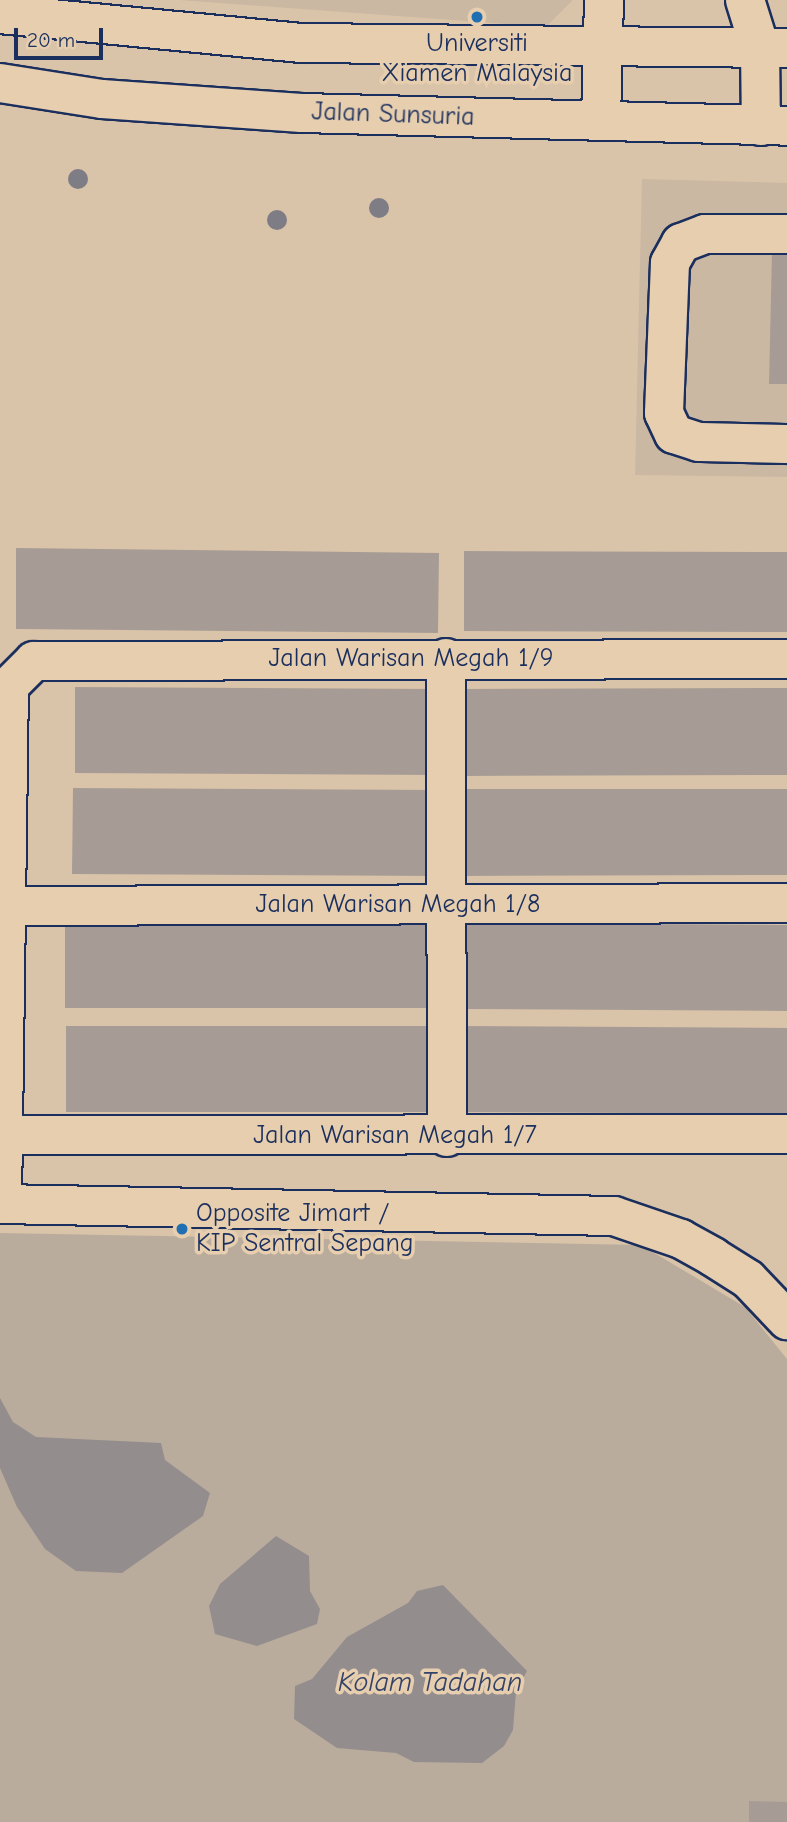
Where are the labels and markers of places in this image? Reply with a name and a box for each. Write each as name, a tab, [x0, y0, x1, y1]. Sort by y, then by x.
marker: Universiti Xiamen Malaysia	[469, 9, 485, 25]
place label: Universiti Xiamen Malaysia	[382, 28, 572, 90]
place label: Opposite Jimart / KIP Sentral Sepang	[196, 1198, 414, 1260]
marker: Opposite Jimart / KIP Sentral Sepang	[174, 1221, 190, 1237]

